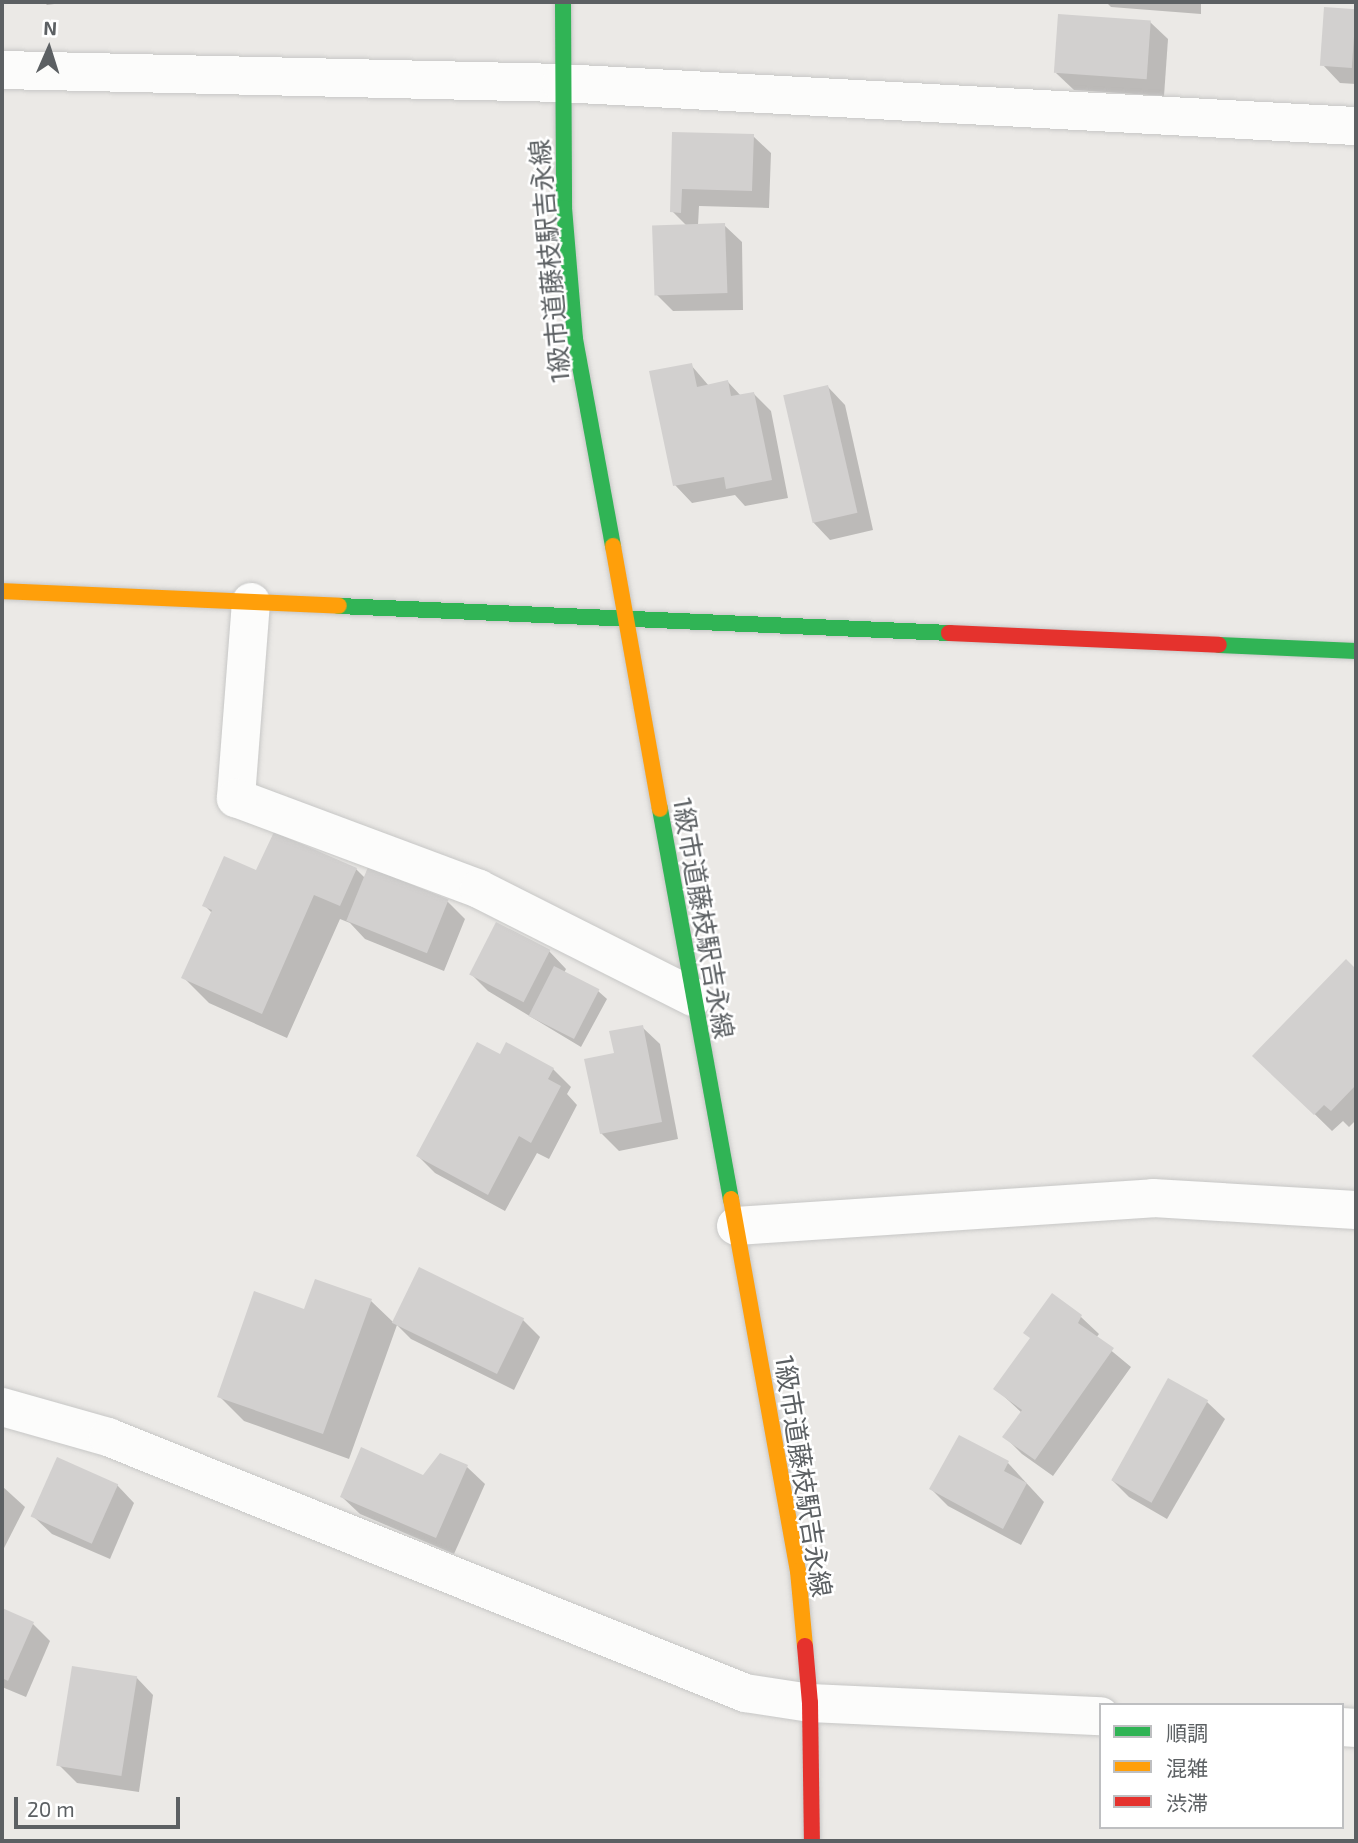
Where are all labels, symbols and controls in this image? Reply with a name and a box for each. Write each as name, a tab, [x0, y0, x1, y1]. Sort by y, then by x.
north arrow	[14, 14, 84, 84]
text: N	[43, 16, 58, 39]
street label: 1級市道藤枝駅吉永線	[523, 138, 575, 384]
street label: 1級市道藤枝駅吉永線	[667, 795, 741, 1041]
street label: 1級市道藤枝駅吉永線	[769, 1353, 839, 1599]
legend	[1099, 1703, 1344, 1829]
text: 順調	[1166, 1720, 1208, 1745]
text: 混雑	[1166, 1755, 1208, 1780]
scale bar	[18, 1784, 184, 1828]
text: 渋滞	[1166, 1790, 1208, 1815]
text: 20 m	[27, 1796, 75, 1821]

